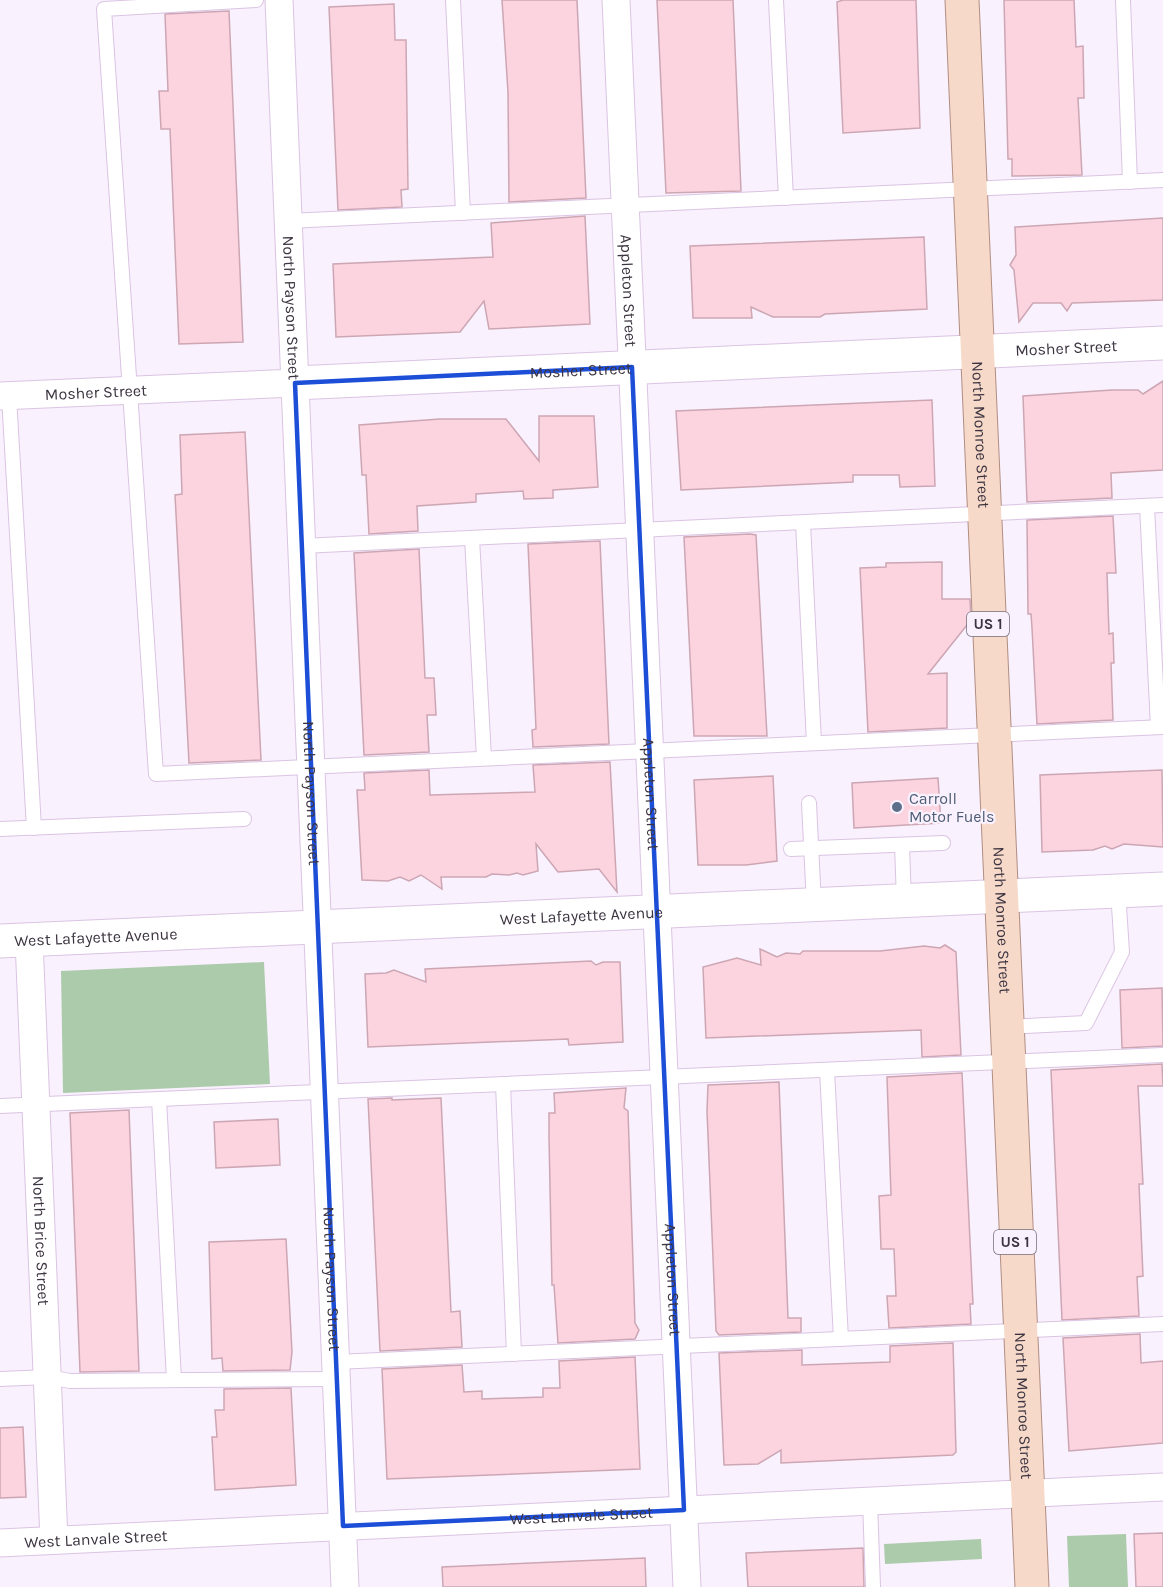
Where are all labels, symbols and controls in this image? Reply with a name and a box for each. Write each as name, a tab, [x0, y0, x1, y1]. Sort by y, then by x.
street label: Appleton Street	[617, 234, 641, 347]
street label: North Payson Street	[279, 235, 304, 380]
street label: Mosher Street	[1015, 336, 1118, 359]
street label: Mosher Street	[529, 358, 632, 382]
street label: North Monroe Street	[968, 360, 994, 509]
street label: Mosher Street	[44, 380, 147, 404]
road number: US 1	[967, 612, 1009, 636]
street label: North Payson Street	[299, 721, 324, 866]
street label: Appleton Street	[640, 737, 664, 851]
place label: Carroll Motor Fuels	[909, 789, 994, 826]
marker: Carroll Motor Fuels	[890, 800, 904, 814]
street label: North Monroe Street	[990, 846, 1015, 994]
street label: West Lafayette Avenue	[499, 902, 663, 928]
street label: West Lafayette Avenue	[14, 924, 178, 950]
street label: North Brice Street	[29, 1175, 54, 1306]
street label: North Payson Street	[320, 1206, 345, 1352]
street label: Appleton Street	[661, 1223, 685, 1337]
road number: US 1	[994, 1230, 1036, 1254]
street label: North Monroe Street	[1011, 1332, 1037, 1480]
street label: West Lanvale Street	[509, 1502, 653, 1528]
street label: West Lanvale Street	[24, 1525, 168, 1551]

